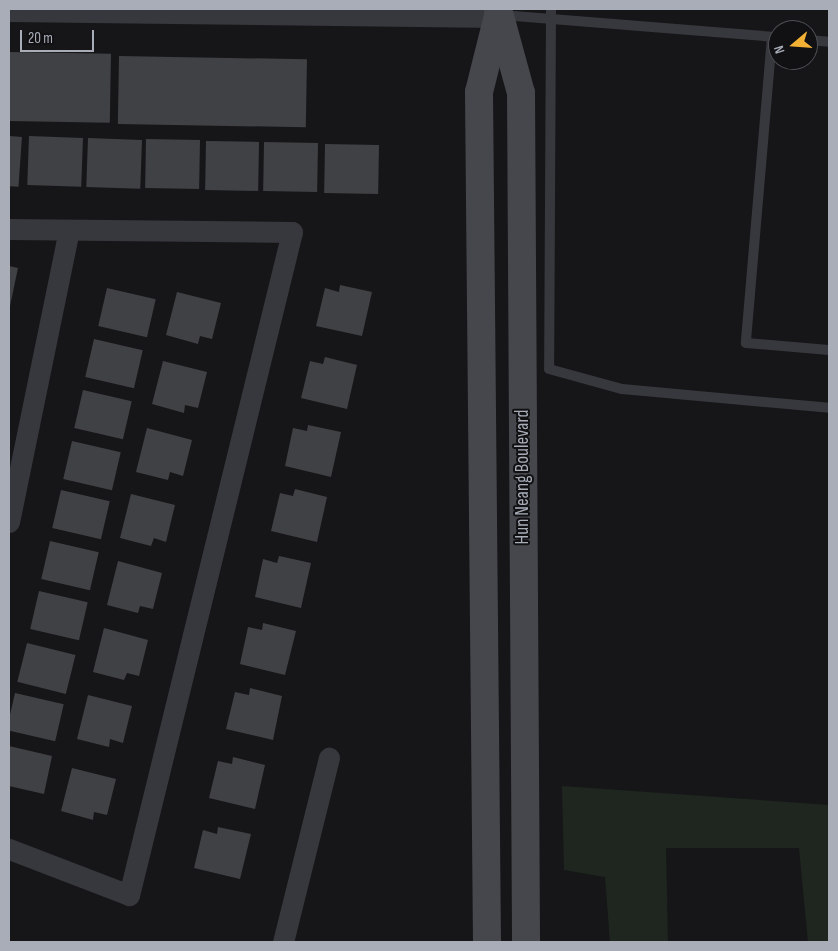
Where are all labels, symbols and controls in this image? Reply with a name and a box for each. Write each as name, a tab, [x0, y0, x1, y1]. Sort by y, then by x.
scale bar	[22, 20, 96, 52]
north arrow	[768, 20, 818, 70]
text: 20 m	[28, 29, 53, 48]
text: N	[770, 43, 788, 56]
street label: Hun Neang Boulevard	[512, 410, 534, 544]

